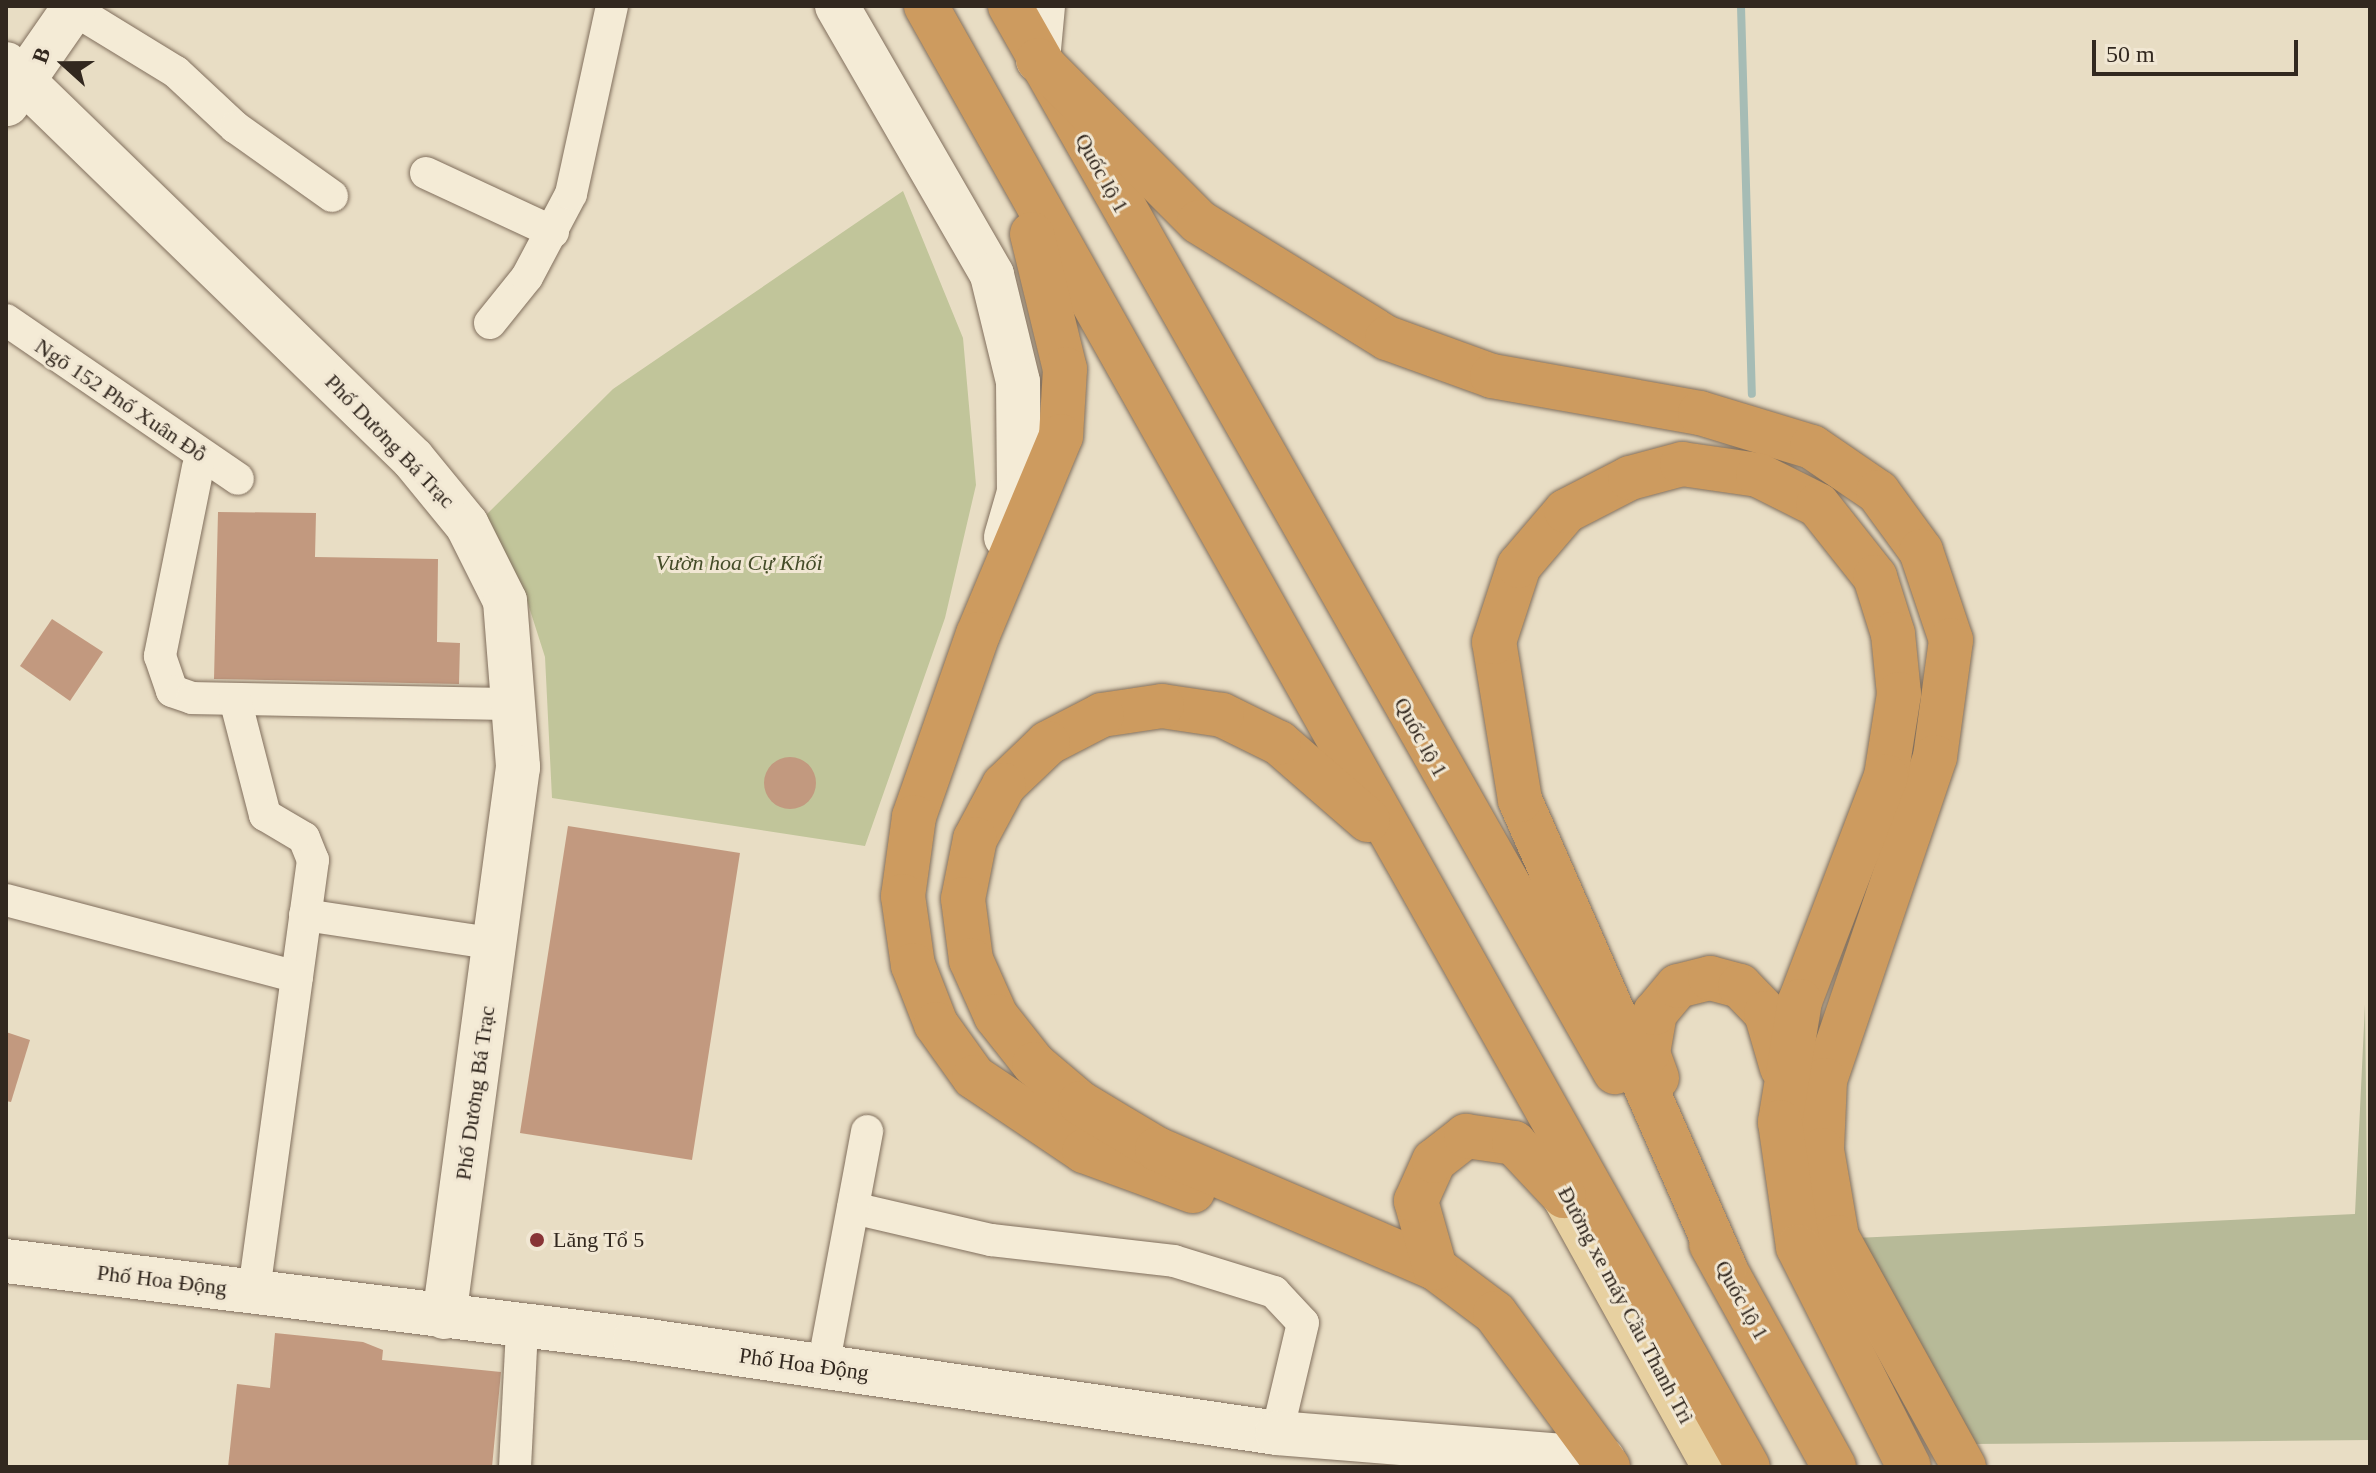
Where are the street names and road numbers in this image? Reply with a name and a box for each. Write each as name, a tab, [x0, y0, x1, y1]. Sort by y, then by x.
street label: Quốc lộ 1	[1069, 129, 1135, 217]
street label: Ngõ 152 Phố Xuân Đỗ	[30, 333, 212, 467]
street label: Phố Dương Bá Trạc	[319, 368, 461, 514]
street label: Quốc lộ 1	[1388, 693, 1454, 781]
street label: Phố Dương Bá Trạc	[450, 1004, 500, 1182]
street label: Đường xe máy Cầu Thanh Trì	[1552, 1182, 1700, 1428]
street label: Quốc lộ 1	[1709, 1256, 1775, 1344]
street label: Phố Hoa Động	[95, 1259, 229, 1301]
street label: Phố Hoa Động	[737, 1342, 871, 1386]

